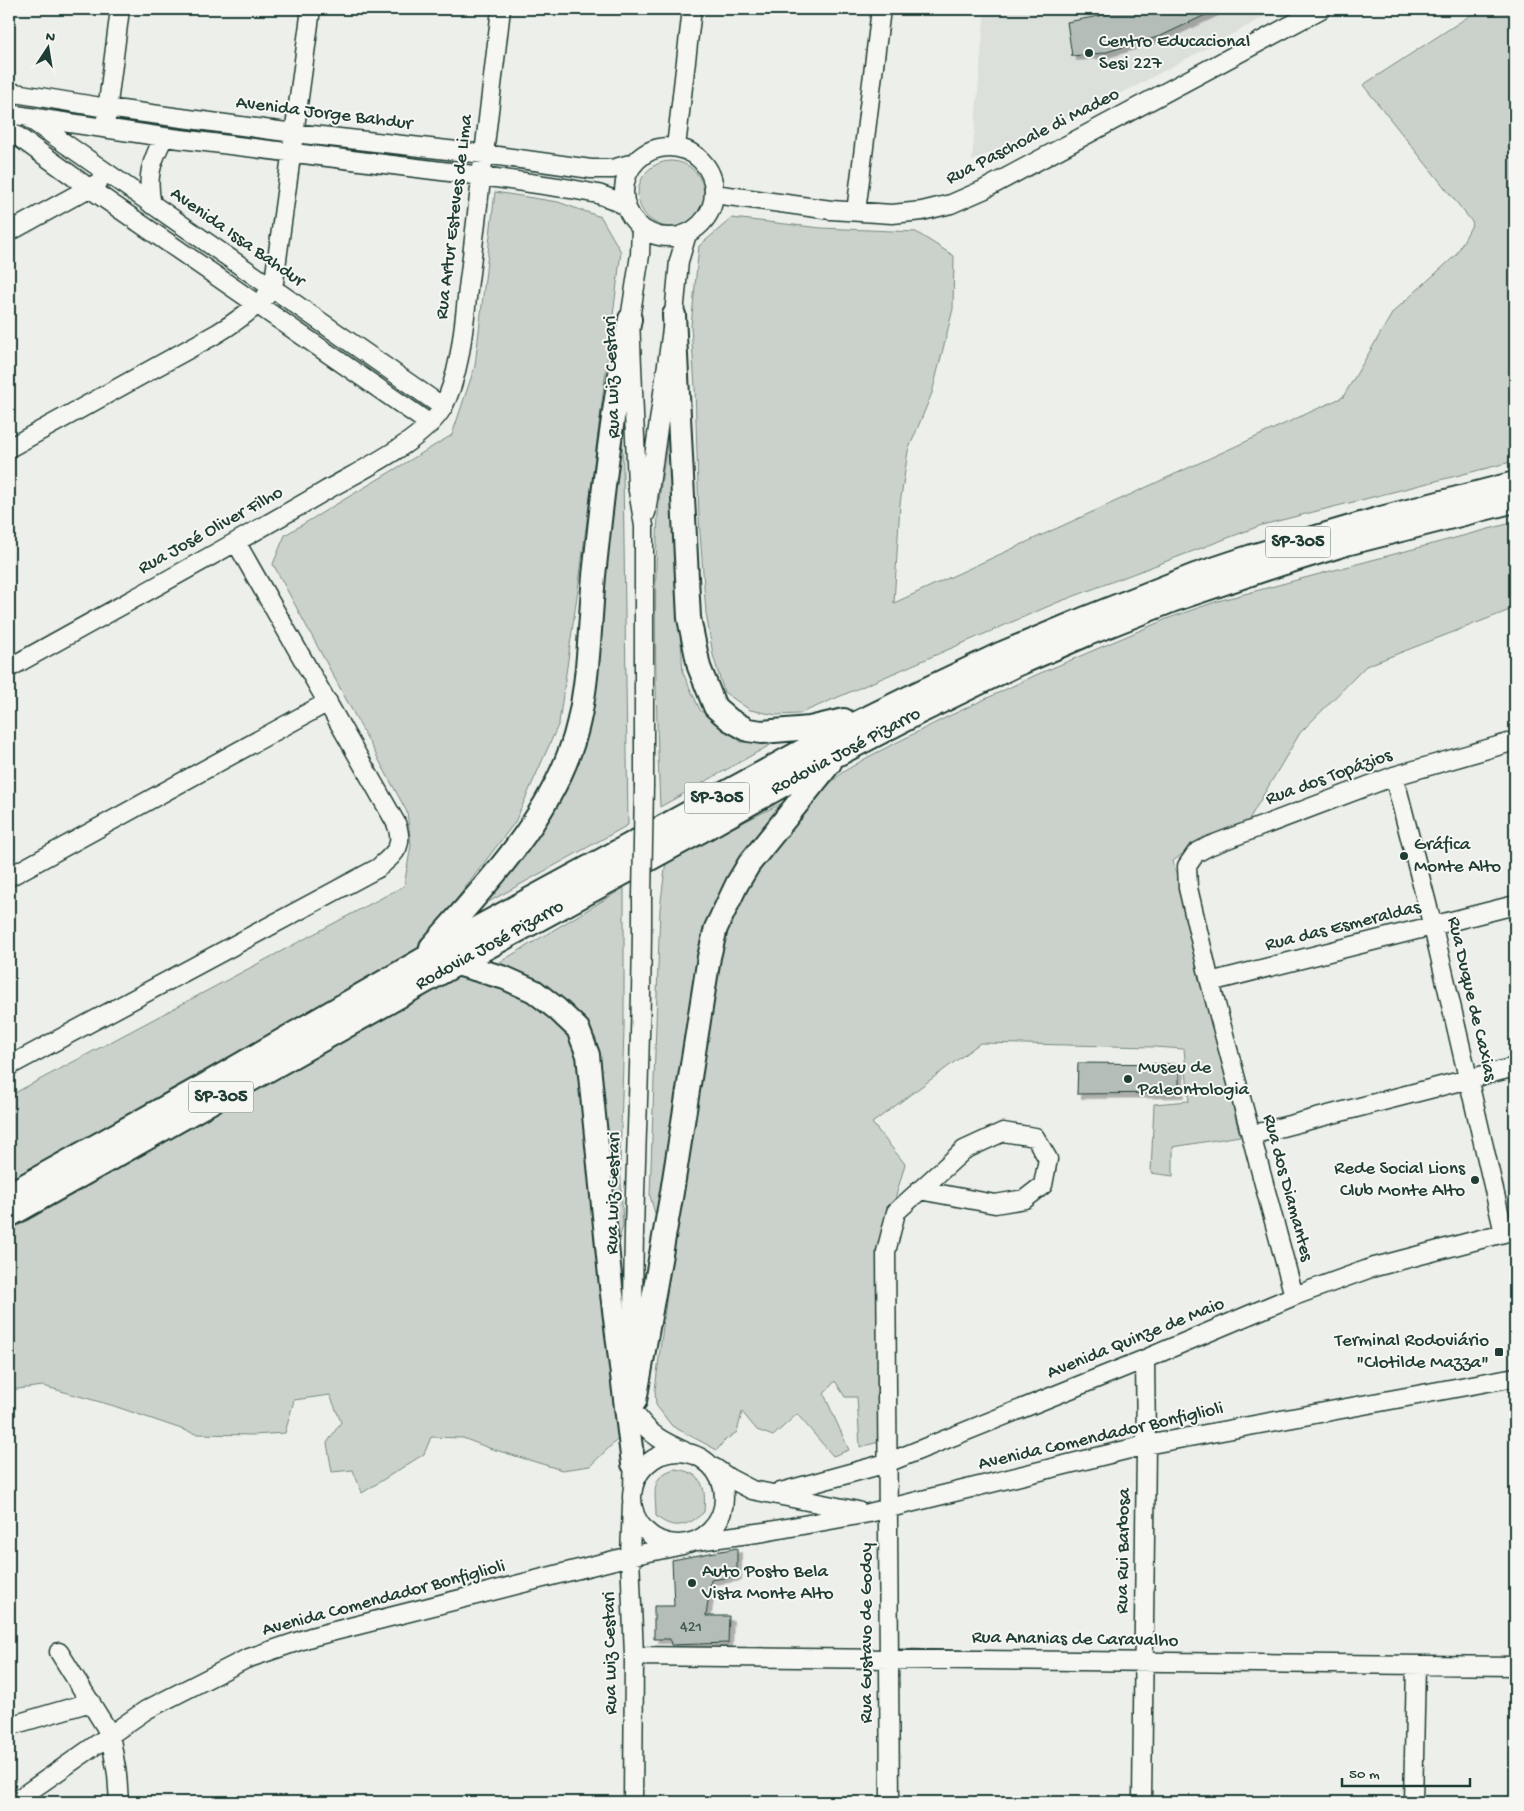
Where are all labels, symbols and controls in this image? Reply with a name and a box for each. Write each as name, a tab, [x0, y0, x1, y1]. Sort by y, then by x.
north arrow	[22, 22, 72, 72]
text: N	[44, 28, 56, 47]
place label: Centro Educacional Sesi 227	[1099, 31, 1250, 76]
marker: Centro Educacional Sesi 227	[1083, 47, 1095, 59]
street label: Rua Paschoale di Madeo	[942, 83, 1124, 191]
street label: Avenida Jorge Bahdur	[234, 92, 416, 137]
street label: Rua Artur Esteves de Lima	[431, 112, 479, 321]
street label: Avenida Issa Bahdur	[165, 183, 311, 294]
street label: Rua Luiz Cestari	[599, 315, 627, 439]
street label: Rua José Oliver Filho	[134, 482, 288, 580]
road number: SP-305	[1266, 526, 1330, 558]
street label: Rodovia José Pizarro	[767, 703, 925, 801]
street label: Rua dos Topázios	[1263, 744, 1396, 812]
road number: SP-305	[684, 782, 750, 814]
place label: Gráfica Monte Alto	[1414, 834, 1501, 879]
marker: Gráfica Monte Alto	[1398, 850, 1410, 862]
street label: Rodovia José Pizarro	[412, 896, 568, 996]
street label: Rua das Esmeraldas	[1263, 896, 1424, 957]
street label: Rua Duque de Caxias	[1441, 915, 1501, 1084]
place label: Museu de Paleontologia	[1137, 1057, 1251, 1102]
marker: Museu de Paleontologia	[1122, 1073, 1134, 1085]
road number: SP-305	[188, 1082, 254, 1112]
street label: Rua dos Diamantes	[1256, 1112, 1318, 1265]
street label: Rua Luiz Cestari	[601, 1131, 627, 1255]
place label: Rede Social Lions Club Monte Alto	[1334, 1158, 1466, 1203]
marker: Rede Social Lions Club Monte Alto	[1469, 1174, 1481, 1186]
street label: Avenida Quinze de Maio	[1044, 1293, 1228, 1385]
place label: Terminal Rodoviário "Clotilde Mazza"	[1334, 1330, 1489, 1375]
marker: Terminal Rodoviário "Clotilde Mazza"	[1493, 1346, 1505, 1358]
street label: Avenida Comendador Bonfiglioli	[976, 1398, 1226, 1476]
street label: Rua Rui Barbosa	[1111, 1486, 1137, 1614]
street label: Rua Gustavo de Godoy	[856, 1542, 879, 1723]
street label: Avenida Comendador Bonfiglioli	[260, 1555, 508, 1643]
place label: Auto Posto Bela Vista Monte Alto	[701, 1561, 834, 1606]
marker: Auto Posto Bela Vista Monte Alto	[686, 1577, 698, 1589]
street label: Rua Luiz Cestari	[598, 1591, 624, 1715]
house number: 421	[680, 1619, 702, 1638]
street label: Rua Ananias de Caravalho	[972, 1627, 1179, 1653]
scale bar	[1342, 1756, 1469, 1788]
text: 50 m	[1349, 1766, 1380, 1784]

